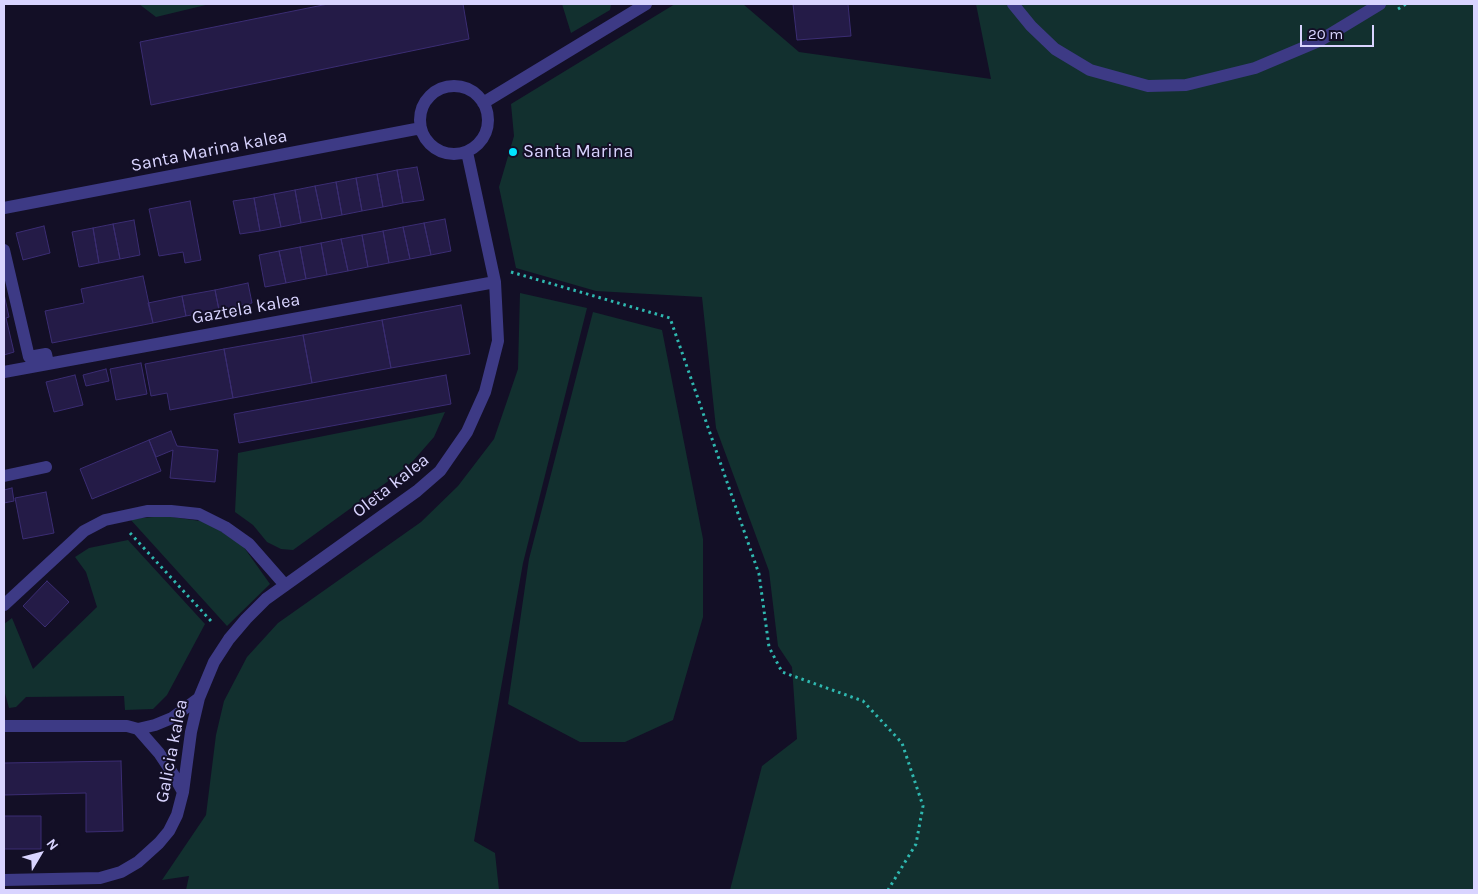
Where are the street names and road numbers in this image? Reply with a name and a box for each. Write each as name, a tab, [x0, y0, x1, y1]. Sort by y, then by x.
street label: Santa Marina kalea	[129, 125, 289, 177]
street label: Gaztela kalea	[190, 289, 302, 329]
street label: Oleta kalea	[348, 449, 434, 523]
street label: Galicia kalea	[151, 697, 193, 805]

